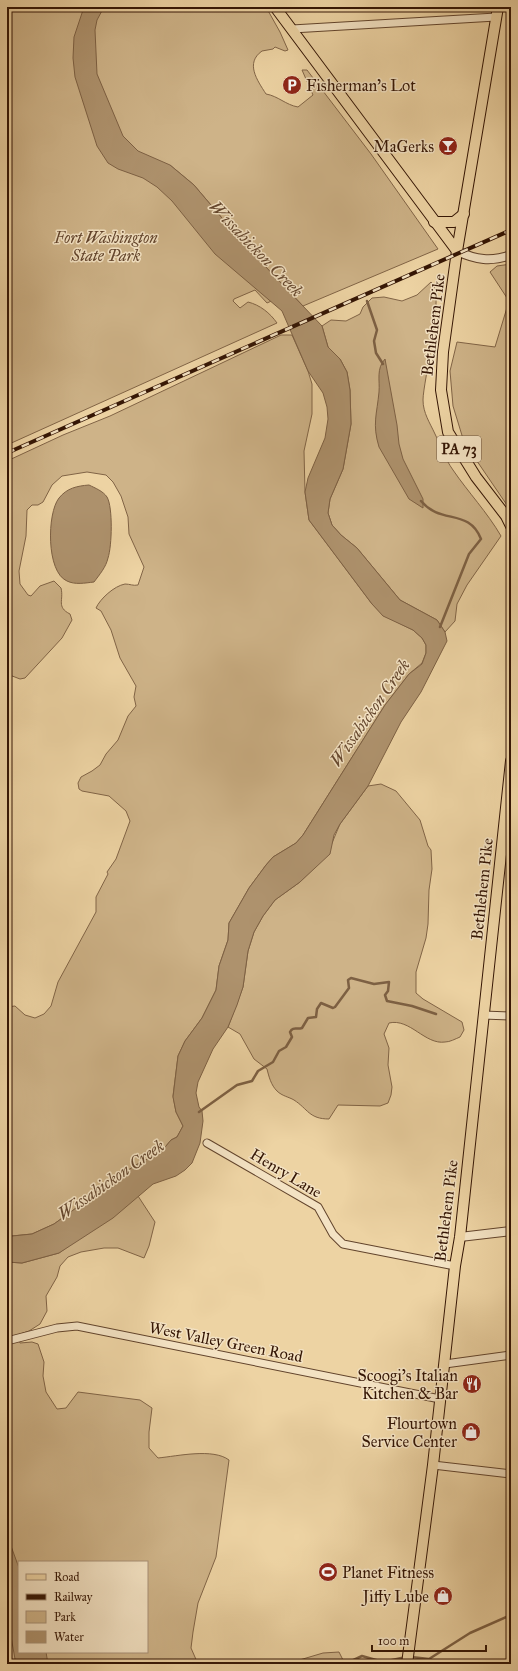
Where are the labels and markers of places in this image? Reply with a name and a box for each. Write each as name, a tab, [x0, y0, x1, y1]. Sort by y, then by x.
parking icon: Fisherman's Lot	[281, 74, 303, 96]
place label: Fisherman's Lot	[306, 76, 416, 95]
bar icon: MaGerks	[437, 135, 459, 157]
place label: MaGerks	[373, 137, 434, 156]
place label: Scoogi's Italian Kitchen & Bar	[358, 1366, 458, 1403]
restaurant icon: Scoogi's Italian Kitchen & Bar	[461, 1373, 483, 1395]
place label: Flourtown Service Center	[362, 1414, 457, 1451]
shop icon: Flourtown Service Center	[460, 1421, 482, 1443]
sports icon: Planet Fitness	[317, 1561, 339, 1583]
place label: Planet Fitness	[342, 1563, 434, 1582]
shop icon: Jiffy Lube	[432, 1585, 454, 1607]
place label: Jiffy Lube	[361, 1587, 429, 1607]

